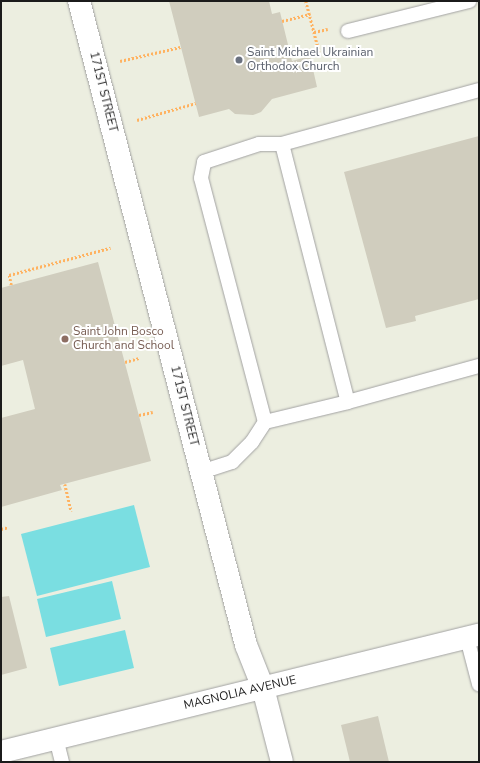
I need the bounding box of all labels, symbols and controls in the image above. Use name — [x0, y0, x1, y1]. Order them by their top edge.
place label: Saint Michael Ukrainian Orthodox Church — [247, 46, 373, 74]
street label: 171ST STREET — [86, 50, 120, 134]
marker: Saint Michael Ukrainian Orthodox Church — [234, 55, 244, 65]
place label: Saint John Bosco Church and School — [73, 325, 174, 353]
marker: Saint John Bosco Church and School — [60, 334, 70, 344]
street label: 171ST STREET — [167, 364, 201, 448]
street label: MAGNOLIA AVENUE — [182, 673, 298, 713]

